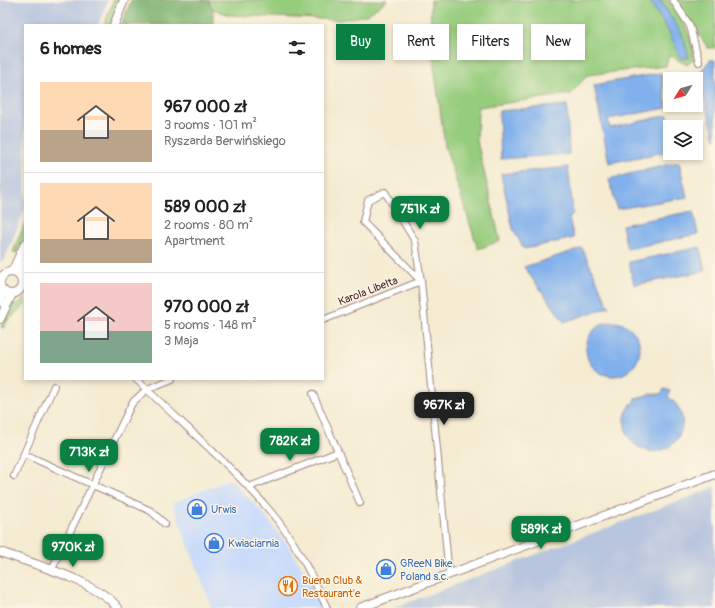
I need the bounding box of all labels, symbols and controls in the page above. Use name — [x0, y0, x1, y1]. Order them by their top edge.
chip: Buy — [336, 24, 385, 60]
chip: Rent — [393, 24, 449, 60]
chip: Filters — [457, 24, 523, 60]
chip: New — [531, 24, 585, 60]
icon: filters — [286, 37, 308, 59]
text: 6 homes — [40, 38, 101, 59]
north arrow — [663, 72, 703, 112]
map controls — [663, 72, 703, 160]
text: 967 000 zł — [164, 96, 247, 117]
icon: home — [72, 98, 120, 146]
text: 3 rooms · 101 m² — [164, 117, 257, 133]
button: layers — [663, 120, 703, 160]
text: Ryszarda Berwińskiego — [164, 133, 286, 149]
text: 589 000 zł — [164, 196, 246, 217]
pin: 751K zł — [383, 196, 457, 230]
icon: home — [72, 199, 120, 247]
text: 751K zł — [400, 201, 440, 217]
text: 2 rooms · 80 m² — [164, 217, 253, 233]
text: Apartment — [164, 233, 225, 249]
street label: Karola Libelta — [336, 274, 400, 308]
text: 970 000 zł — [164, 296, 249, 317]
icon: home — [72, 299, 120, 347]
text: 5 rooms · 148 m² — [164, 317, 257, 333]
text: 3 Maja — [164, 333, 199, 349]
pin: 967K zł — [407, 392, 481, 426]
text: 967K zł — [423, 397, 465, 413]
pin: 782K zł — [253, 428, 327, 462]
text: 782K zł — [269, 433, 311, 449]
pin: 713K zł — [52, 439, 126, 473]
text: 713K zł — [69, 444, 109, 460]
shop icon: Urwis — [186, 498, 208, 520]
place label: Urwis — [211, 503, 237, 516]
pin: 589K zł — [504, 516, 578, 550]
text: 589K zł — [521, 521, 561, 537]
shop icon: Kwiaciarnia — [203, 532, 225, 554]
pin: 970K zł — [36, 534, 110, 568]
place label: Kwiaciarnia — [228, 537, 279, 550]
text: 970K zł — [51, 539, 95, 555]
place label: GReeN Bike Poland s.c. — [400, 557, 453, 583]
shop icon: GReeN Bike Poland s.c. — [375, 558, 397, 580]
place label: Buena Club & Restaurant'e — [302, 574, 362, 600]
restaurant icon: Buena Club & Restaurant'e — [277, 575, 299, 597]

